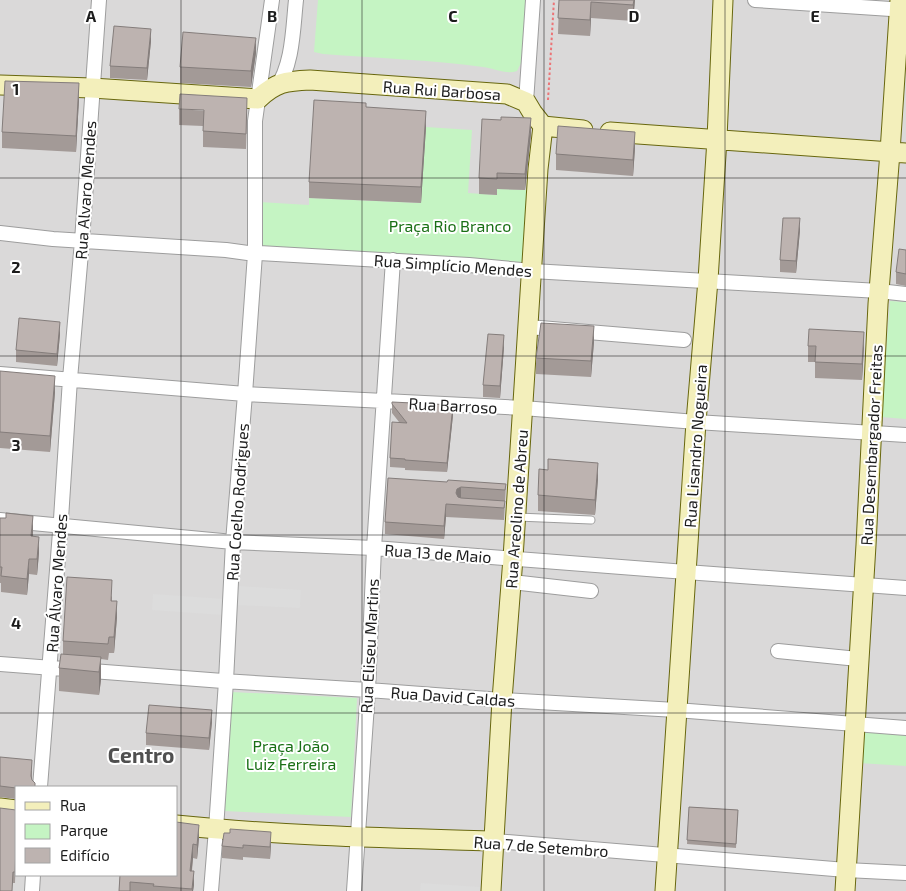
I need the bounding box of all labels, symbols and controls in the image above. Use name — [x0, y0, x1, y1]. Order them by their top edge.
text: A — [86, 6, 97, 25]
text: B — [267, 6, 277, 25]
text: C — [448, 6, 458, 25]
text: D — [629, 6, 640, 25]
text: E — [810, 6, 820, 25]
street label: Rua Rui Barbosa — [382, 76, 502, 104]
text: 1 — [13, 79, 19, 98]
street label: Rua Alvaro Mendes — [71, 120, 99, 260]
park label: Praça Rio Branco — [389, 216, 511, 236]
street label: Rua Simplício Mendes — [373, 250, 533, 280]
text: 2 — [11, 257, 21, 276]
street label: Rua Desembargador Freitas — [856, 344, 886, 546]
street label: Rua Lisandro Nogueira — [680, 364, 710, 528]
street label: Rua Barroso — [408, 393, 498, 417]
street label: Rua Coelho Rodrigues — [222, 422, 252, 582]
street label: Rua Areolino de Abreu — [501, 429, 531, 589]
text: 3 — [11, 435, 21, 454]
street label: Rua Álvaro Mendes — [42, 513, 70, 653]
street label: Rua 13 de Maio — [384, 540, 492, 566]
street label: Rua Eliseu Martins — [356, 578, 382, 714]
text: 4 — [11, 613, 21, 632]
street label: Rua David Caldas — [390, 682, 516, 710]
park label: Praça João Luiz Ferreira — [246, 736, 336, 773]
district label: Centro — [108, 742, 174, 767]
legend — [15, 786, 178, 876]
text: Rua — [60, 796, 86, 814]
text: Parque — [60, 821, 108, 839]
street label: Rua 7 de Setembro — [473, 832, 609, 860]
text: Edifício — [60, 846, 110, 864]

